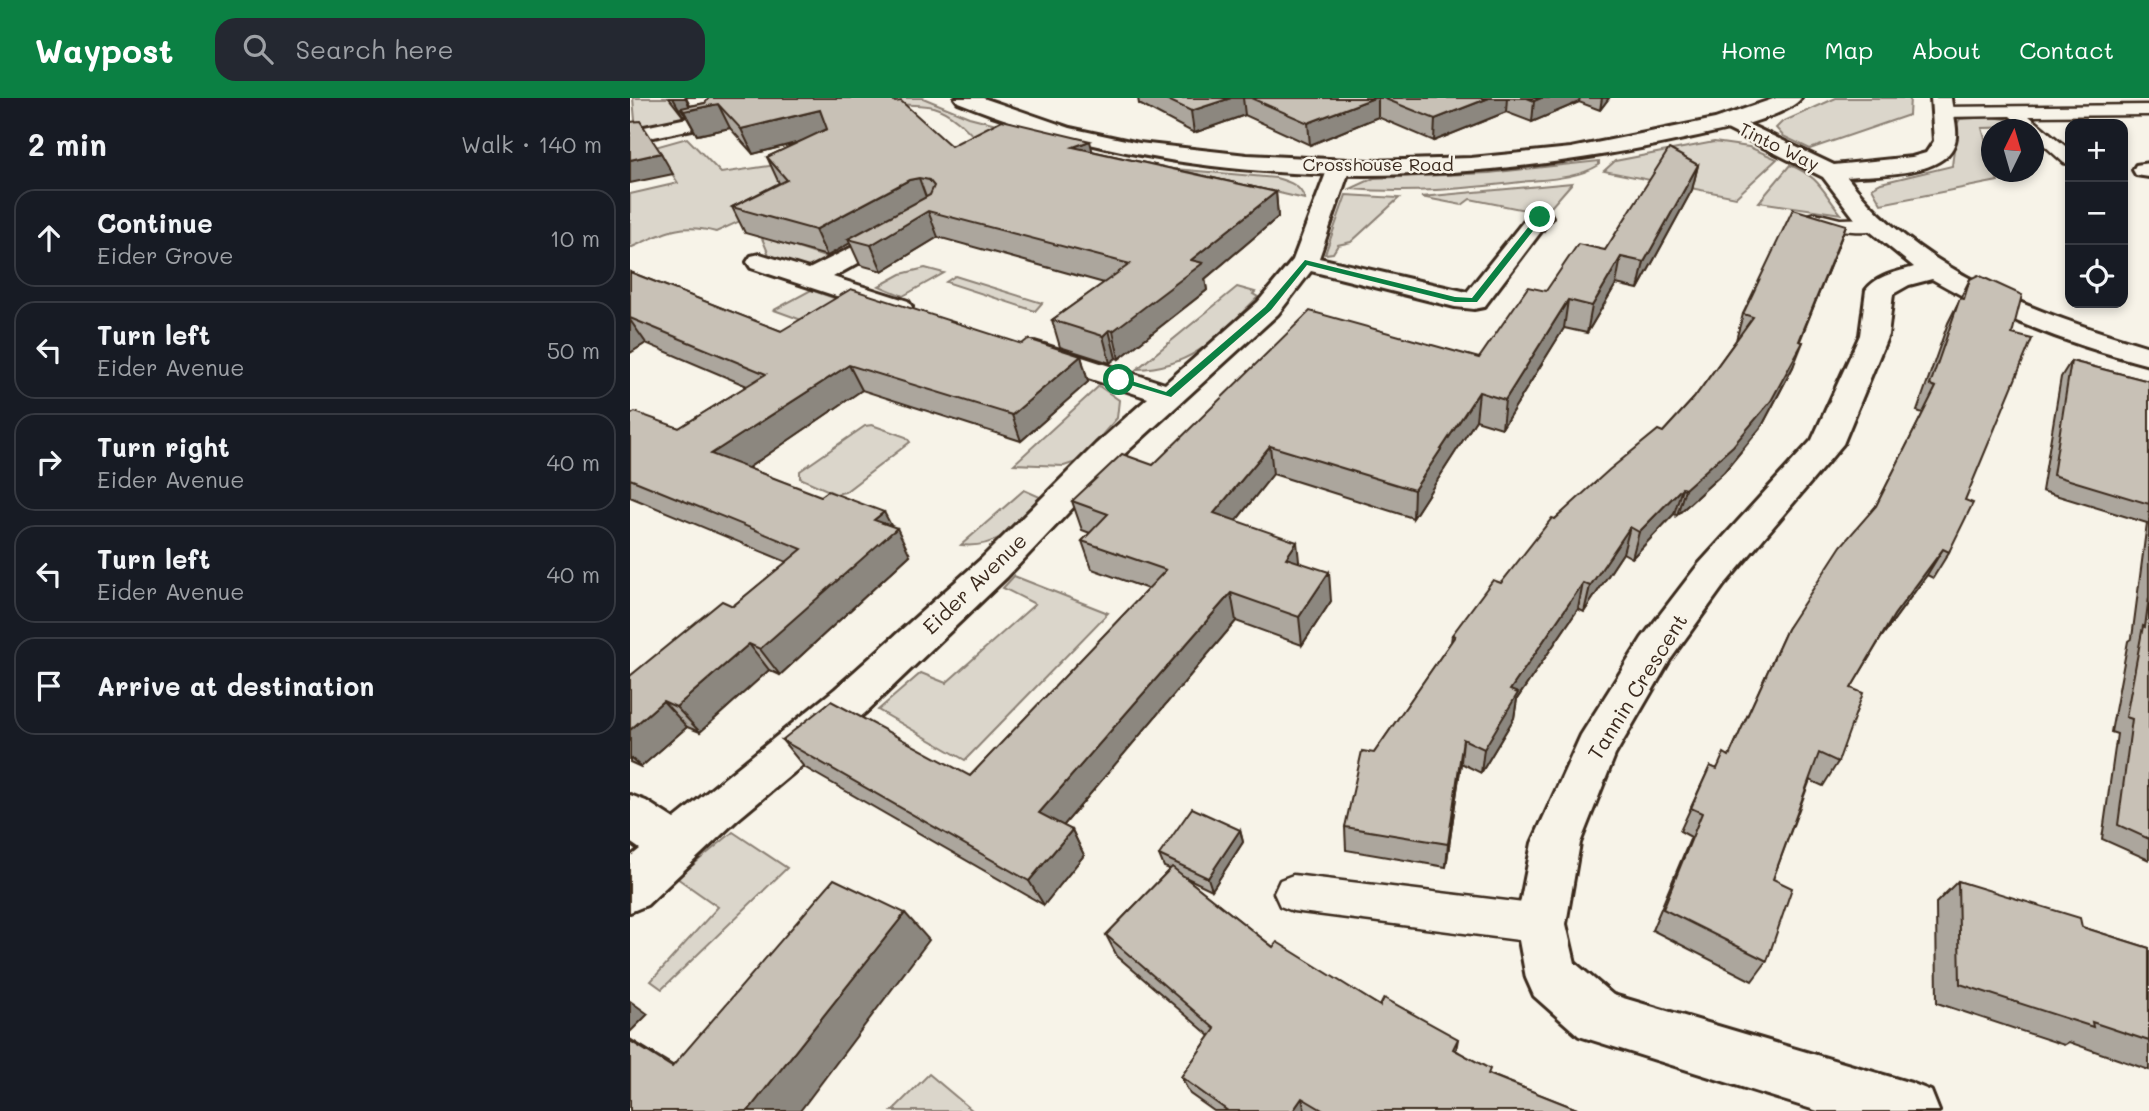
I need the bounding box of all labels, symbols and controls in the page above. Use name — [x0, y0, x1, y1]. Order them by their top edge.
search box — [215, 18, 705, 81]
text: Waypost — [35, 28, 173, 71]
icon: search — [239, 30, 277, 68]
text: Search here — [295, 32, 454, 66]
text: Home — [1721, 34, 1786, 65]
text: Map — [1824, 34, 1873, 65]
text: About — [1911, 34, 1981, 65]
text: Contact — [2019, 34, 2114, 65]
street label: Tinto Way — [1735, 116, 1823, 176]
north arrow — [1981, 119, 2044, 182]
map controls — [2065, 119, 2128, 308]
button: + — [2065, 119, 2128, 182]
text: 2 min — [28, 124, 107, 164]
text: Walk · 140 m — [461, 129, 602, 159]
street label: Crosshouse Road — [1302, 152, 1454, 176]
button: − — [2065, 182, 2128, 245]
route end — [1524, 201, 1555, 232]
text: Continue — [97, 206, 213, 240]
icon: ahead — [30, 219, 68, 257]
text: 10 m — [550, 223, 600, 253]
text: Eider Grove — [97, 240, 234, 270]
button: locate — [2065, 245, 2128, 308]
text: Turn left — [97, 318, 210, 352]
icon: left — [30, 331, 68, 369]
text: 50 m — [547, 335, 600, 365]
text: Eider Avenue — [97, 352, 245, 382]
route start — [1103, 364, 1134, 395]
text: Turn right — [97, 430, 230, 464]
icon: right — [30, 443, 68, 481]
text: 40 m — [547, 447, 600, 477]
text: Eider Avenue — [97, 464, 245, 494]
street label: Eider Avenue — [916, 526, 1032, 639]
text: Turn left — [97, 542, 210, 576]
icon: left — [30, 555, 68, 593]
text: 40 m — [547, 559, 600, 589]
text: Eider Avenue — [97, 576, 245, 606]
street label: Tannin Crescent — [1581, 608, 1693, 765]
icon: arrive — [30, 667, 68, 705]
text: Arrive at destination — [97, 669, 374, 703]

